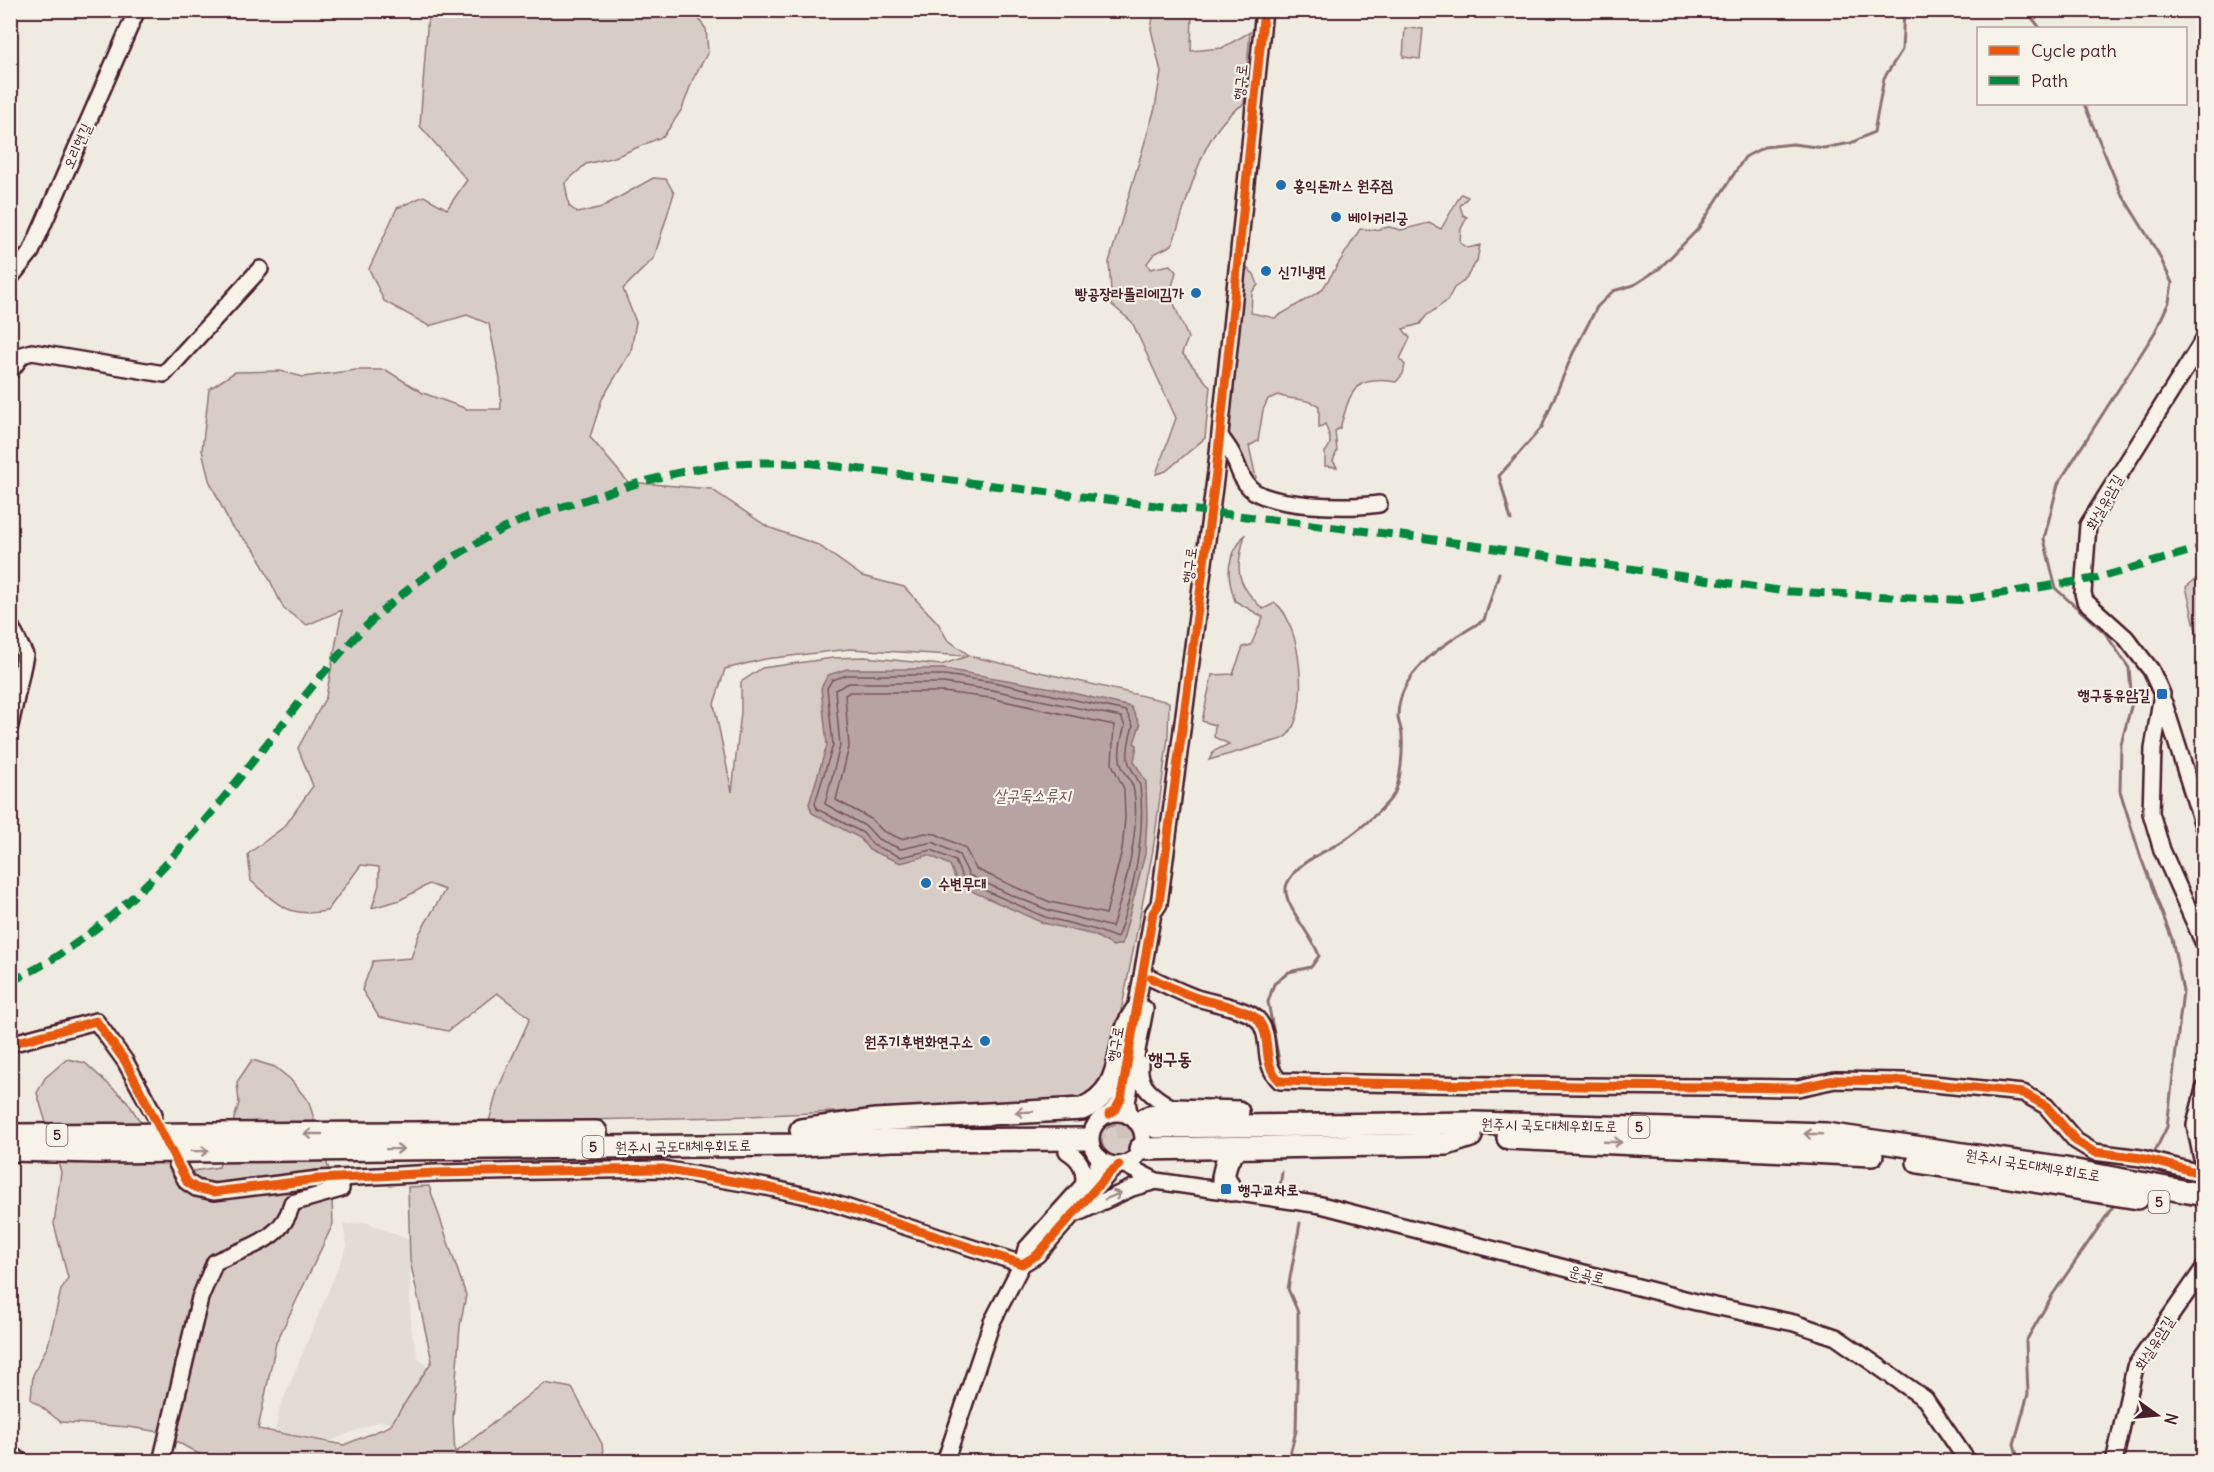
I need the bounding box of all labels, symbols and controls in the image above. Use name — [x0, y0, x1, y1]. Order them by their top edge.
legend — [1977, 27, 2187, 105]
text: Cycle path — [2031, 39, 2117, 62]
street label: 행구로 — [1229, 63, 1251, 101]
text: Path — [2031, 69, 2068, 92]
street label: 오리현길 — [59, 120, 95, 172]
place label: 홍익돈까스 원주점 — [1293, 176, 1393, 195]
marker: 홍익돈까스 원주점 — [1274, 178, 1288, 192]
place label: 베이커리궁 — [1348, 208, 1408, 227]
marker: 베이커리궁 — [1329, 210, 1343, 224]
place label: 신기냉면 — [1278, 262, 1326, 281]
marker: 신기냉면 — [1259, 264, 1273, 278]
place label: 빵공장라뜰리에김가 — [1074, 284, 1185, 303]
marker: 빵공장라뜰리에김가 — [1189, 286, 1203, 300]
street label: 화실유암길 — [2081, 471, 2127, 533]
street label: 행구로 — [1177, 546, 1201, 584]
place label: 행구동유암길 — [2077, 685, 2151, 704]
marker: 행구동유암길 — [2155, 687, 2169, 701]
water label: 살구둑소류지 — [993, 785, 1073, 805]
place label: 수변무대 — [938, 874, 986, 893]
marker: 수변무대 — [919, 876, 933, 890]
street label: 행구로 — [1102, 1025, 1128, 1063]
place label: 원주기후변화연구소 — [864, 1032, 973, 1051]
marker: 원주기후변화연구소 — [978, 1034, 992, 1048]
district label: 행구동 — [1147, 1047, 1192, 1070]
one-way arrow — [1014, 1106, 1034, 1117]
street label: 원주시 국도대체우회도로 — [1481, 1114, 1617, 1136]
road number: 5 — [1628, 1116, 1650, 1138]
road number: 5 — [46, 1124, 68, 1146]
one-way arrow — [303, 1128, 323, 1140]
one-way arrow — [1803, 1128, 1823, 1139]
street label: 원주시 국도대체우회도로 — [615, 1135, 751, 1157]
road number: 5 — [582, 1136, 604, 1158]
one-way arrow — [1603, 1136, 1623, 1148]
one-way arrow — [384, 1143, 404, 1155]
one-way arrow — [189, 1145, 209, 1156]
street label: 원주시 국도대체우회도로 — [1964, 1145, 2102, 1185]
place label: 행구교차로 — [1237, 1180, 1298, 1199]
marker: 행구교차로 — [1219, 1182, 1233, 1196]
one-way arrow — [1103, 1190, 1121, 1201]
road number: 5 — [2148, 1191, 2170, 1213]
street label: 운곡로 — [1567, 1260, 1607, 1288]
street label: 화실유암길 — [2130, 1312, 2178, 1374]
north arrow — [2127, 1385, 2187, 1445]
text: N — [2160, 1411, 2183, 1427]

